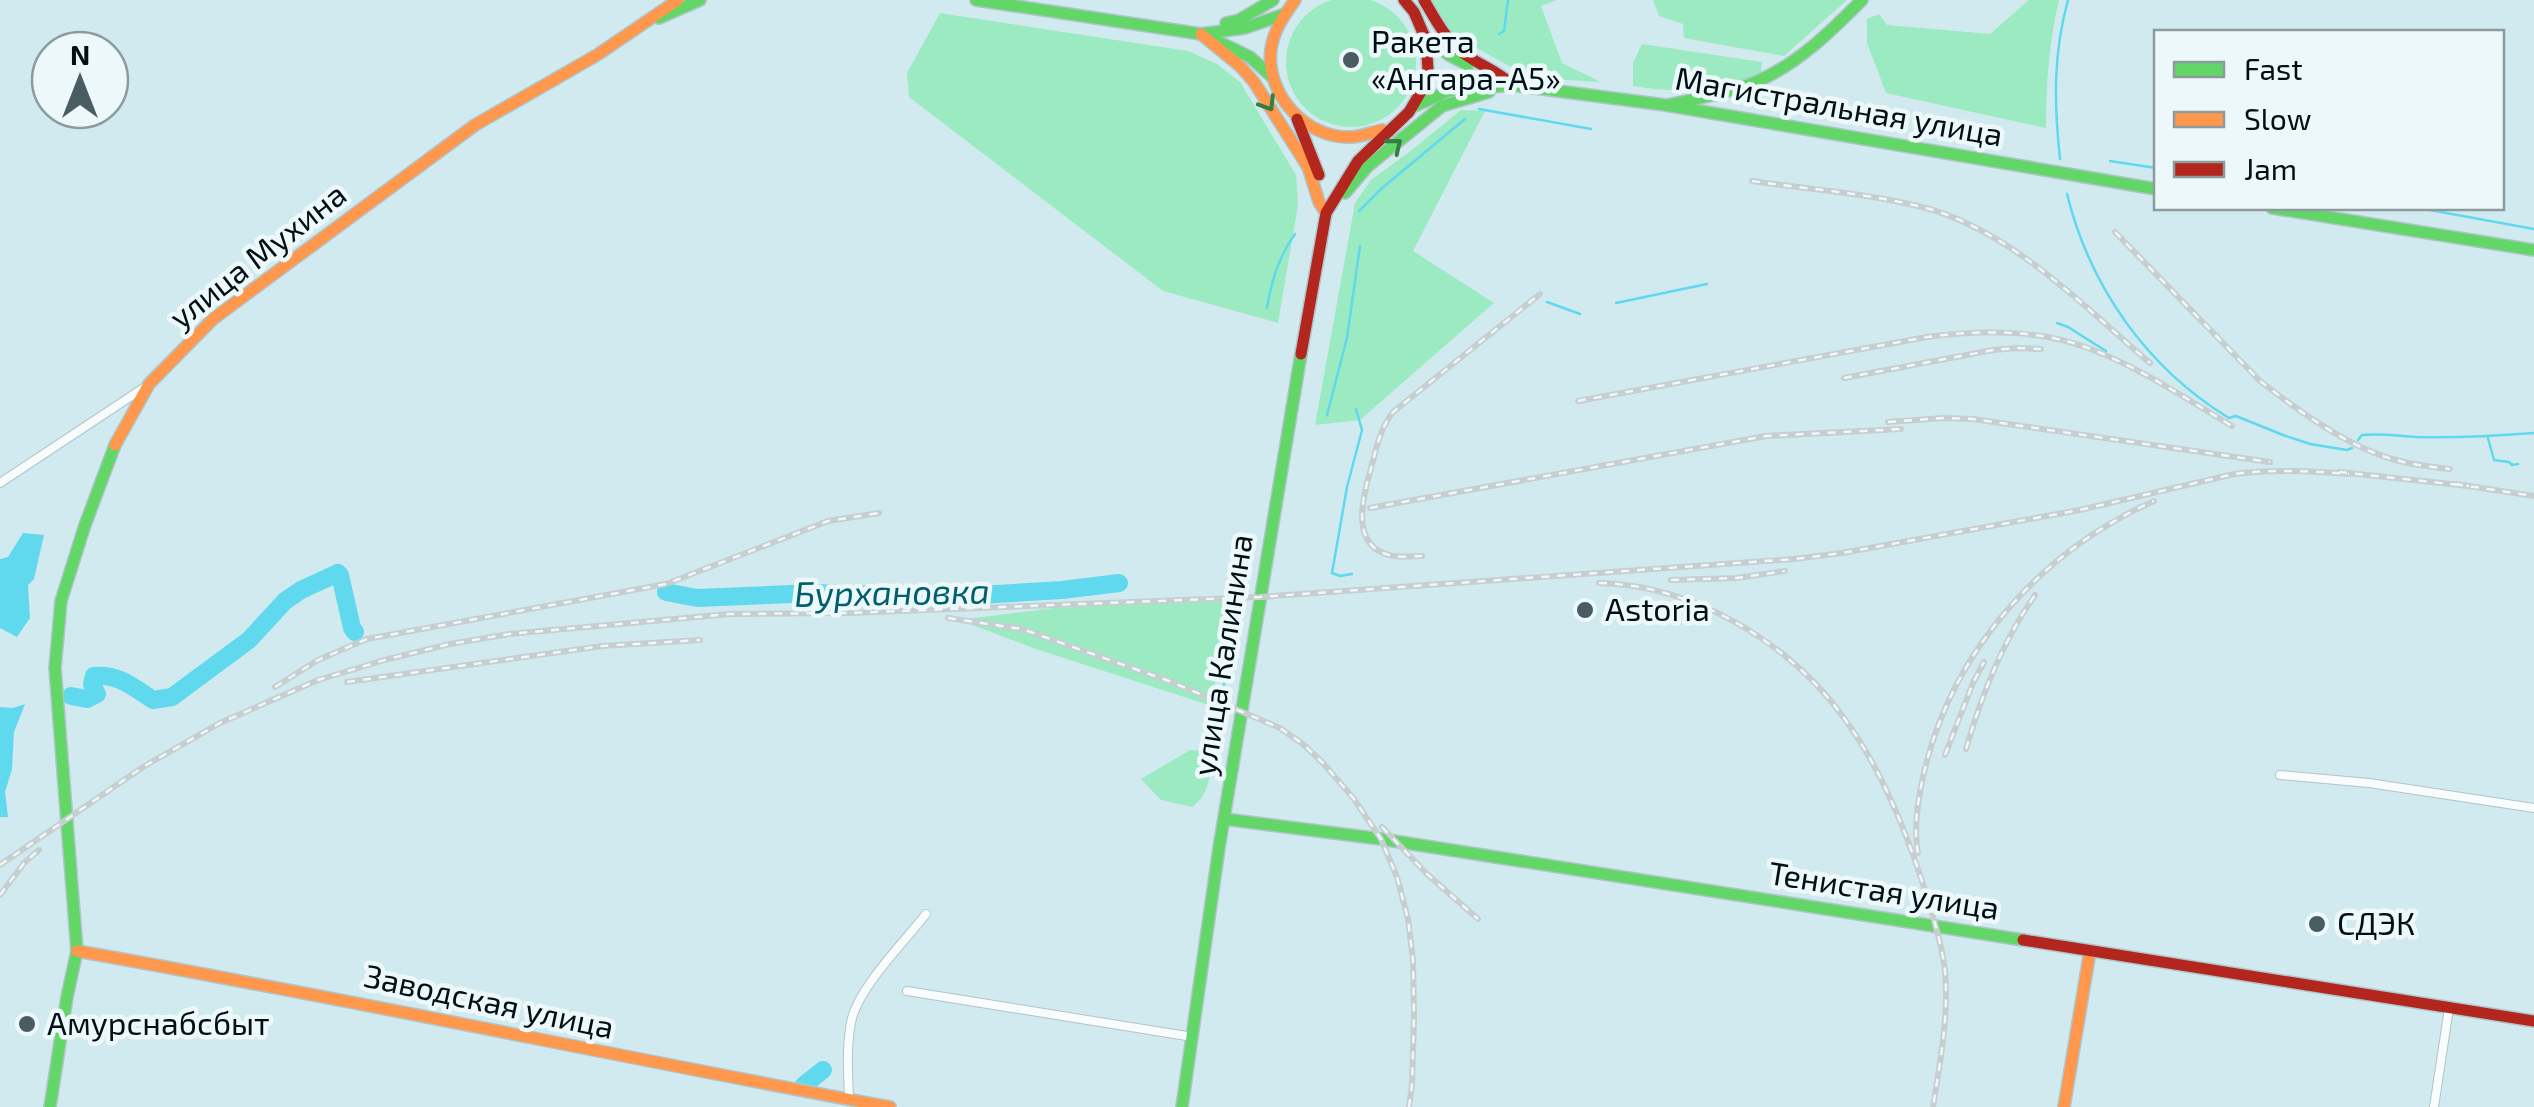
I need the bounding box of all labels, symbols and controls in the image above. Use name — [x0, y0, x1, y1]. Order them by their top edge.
place label: Ракета «Ангара-А5» — [1371, 21, 1561, 96]
north arrow — [30, 30, 130, 130]
legend — [2154, 30, 2504, 210]
text: N — [70, 37, 90, 71]
marker: Ракета «Ангара-А5» — [1340, 49, 1362, 71]
text: Fast — [2244, 50, 2303, 86]
street label: Магистральная улица — [1673, 58, 2006, 154]
one-way arrow — [1256, 93, 1275, 111]
text: Slow — [2244, 100, 2311, 136]
one-way arrow — [1383, 139, 1401, 157]
text: Jam — [2244, 150, 2297, 186]
street label: улица Мухина — [161, 174, 353, 336]
street label: улица Калинина — [1183, 531, 1260, 778]
water label: Бурхановка — [794, 568, 990, 614]
place label: Astoria — [1605, 589, 1710, 627]
marker: Astoria — [1574, 599, 1596, 621]
street label: Тенистая улица — [1766, 852, 2002, 927]
place label: СДЭК — [2337, 903, 2415, 941]
marker: СДЭК — [2306, 913, 2328, 935]
street label: Заводская улица — [361, 955, 618, 1046]
place label: Амурснабсбыт — [47, 1003, 270, 1042]
marker: Амурснабсбыт — [16, 1013, 38, 1035]

